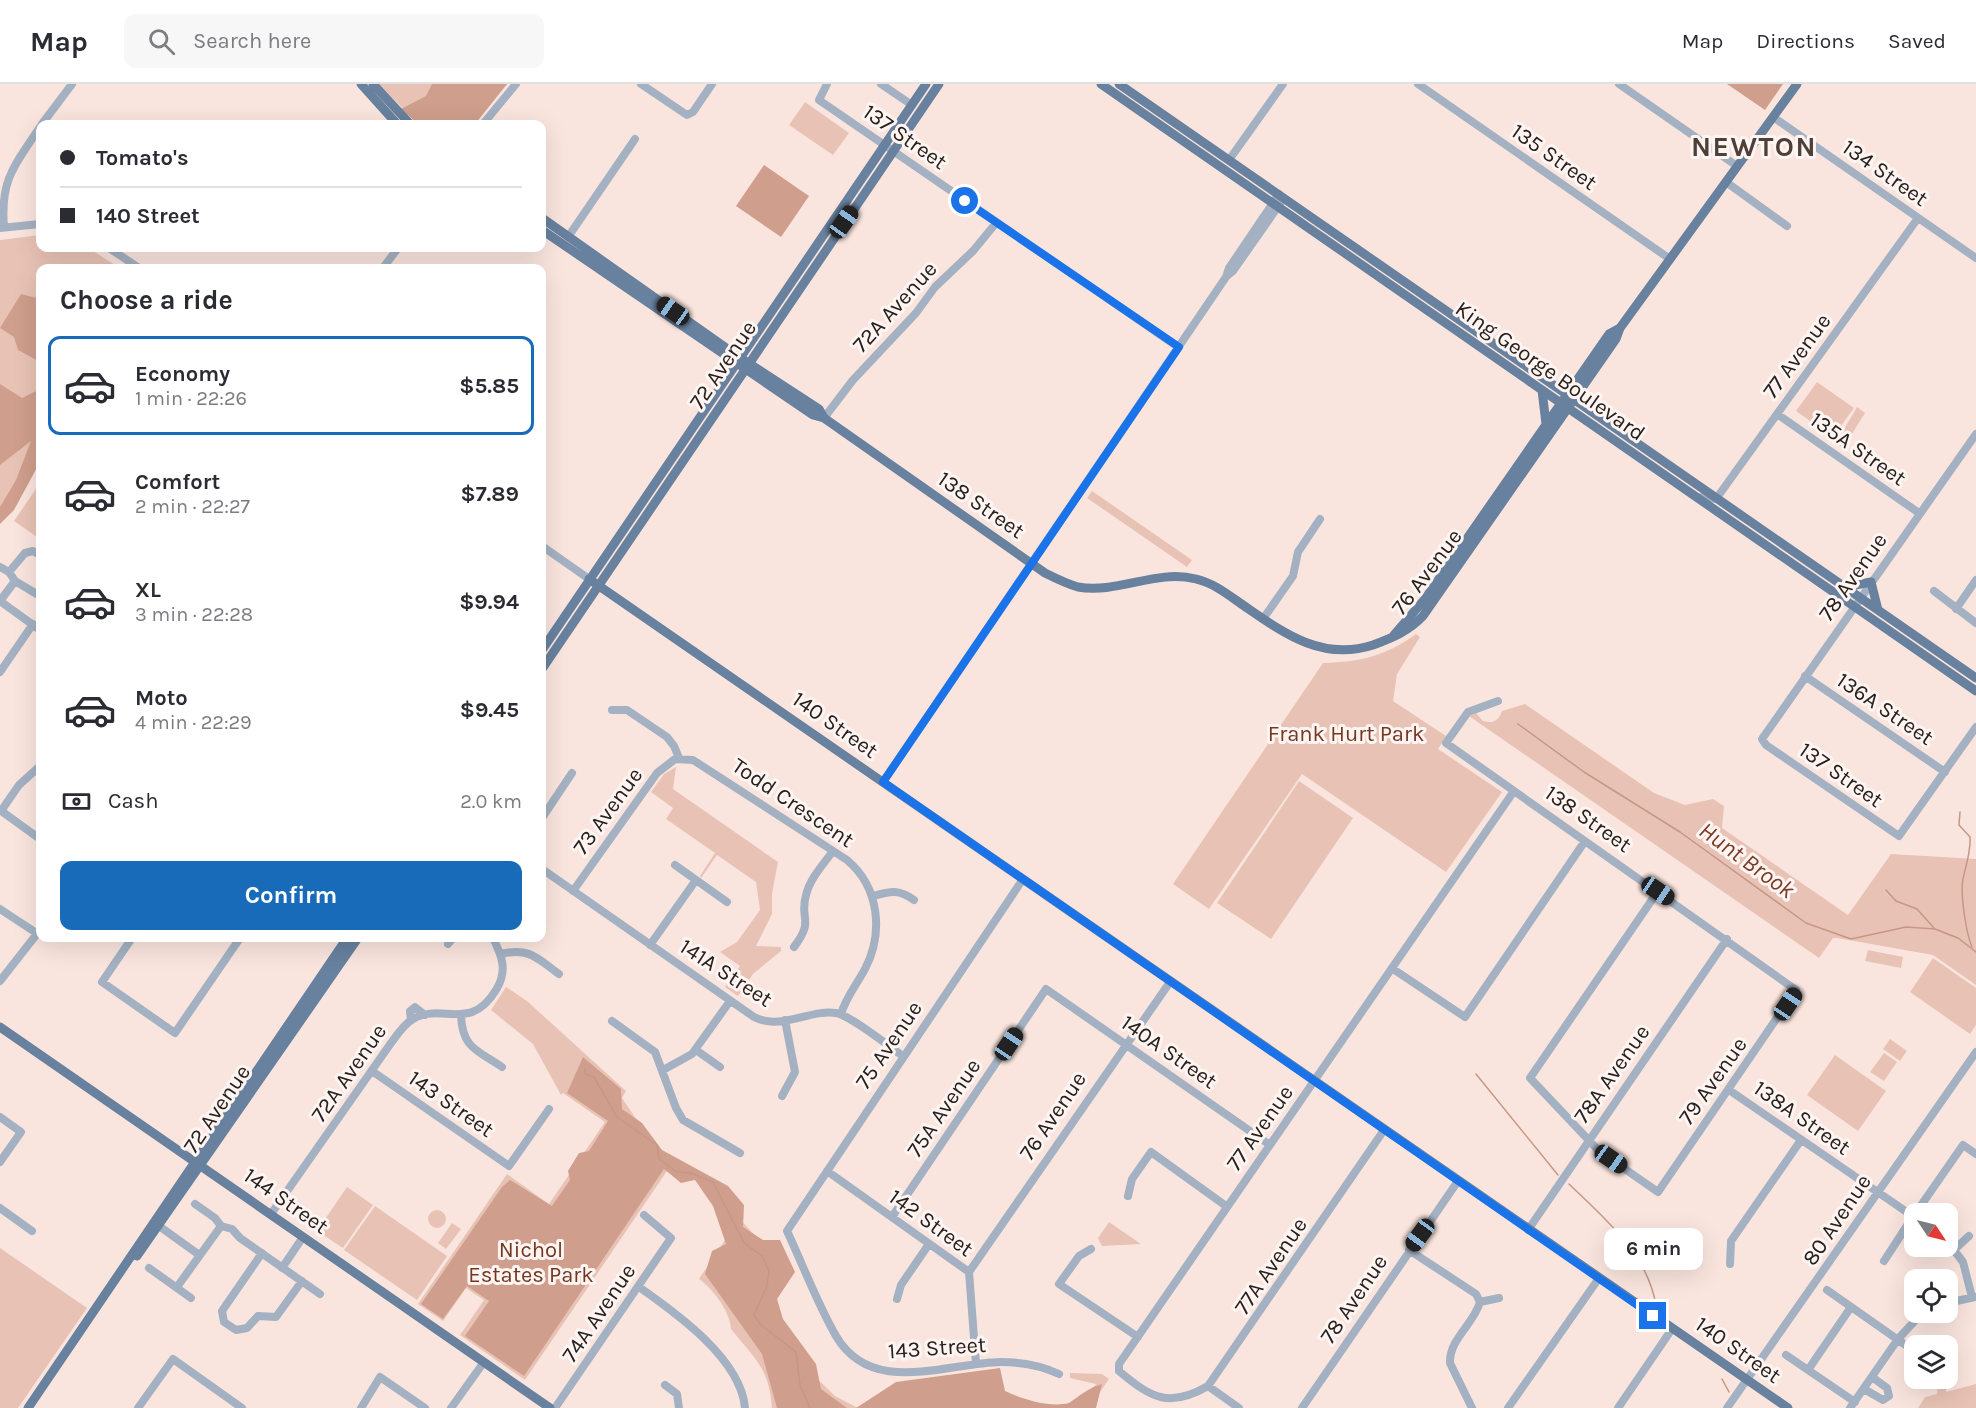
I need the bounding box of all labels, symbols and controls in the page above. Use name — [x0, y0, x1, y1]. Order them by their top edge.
search box — [124, 14, 544, 68]
text: Map — [30, 25, 88, 58]
icon: search — [145, 25, 178, 58]
text: Search here — [193, 28, 311, 54]
text: Map — [1682, 29, 1723, 53]
text: Directions — [1756, 29, 1855, 53]
text: Saved — [1888, 29, 1946, 53]
street label: 137 Street — [858, 99, 952, 175]
street label: 135 Street — [1506, 118, 1602, 196]
district label: NEWTON — [1691, 130, 1817, 163]
street label: 134 Street — [1837, 134, 1933, 212]
text: Tomato's — [96, 145, 189, 171]
route start — [951, 187, 978, 214]
car — [826, 202, 862, 242]
text: 140 Street — [96, 203, 200, 229]
street label: 72A Avenue — [847, 256, 943, 358]
text: Choose a ride — [60, 284, 233, 316]
car — [653, 293, 693, 329]
street label: King George Boulevard — [1450, 296, 1650, 446]
street label: 77 Avenue — [1758, 309, 1836, 403]
street label: 72 Avenue — [684, 316, 762, 414]
icon: car — [63, 359, 117, 413]
text: Economy — [135, 361, 230, 387]
text: $5.85 — [459, 373, 519, 399]
text: 1 min · 22:26 — [135, 387, 247, 410]
street label: 135A Street — [1805, 407, 1911, 491]
street label: 138 Street — [933, 466, 1029, 544]
icon: car — [63, 467, 117, 521]
text: Comfort — [135, 469, 220, 495]
text: $7.89 — [461, 481, 519, 507]
text: 2 min · 22:27 — [135, 495, 250, 518]
street label: 76 Avenue — [1386, 524, 1468, 620]
street label: 78 Avenue — [1813, 528, 1893, 626]
icon: car — [63, 575, 117, 629]
text: XL — [135, 577, 161, 603]
text: $9.94 — [459, 589, 519, 615]
text: 3 min · 22:28 — [135, 603, 253, 626]
street label: 136A Street — [1832, 667, 1938, 751]
icon: car — [63, 683, 117, 737]
text: Moto — [135, 685, 188, 711]
street label: 140 Street — [787, 686, 883, 764]
text: $9.45 — [460, 697, 519, 723]
text: 4 min · 22:29 — [135, 711, 252, 734]
park label: Frank Hurt Park — [1268, 721, 1424, 747]
street label: 137 Street — [1794, 737, 1888, 813]
street label: Todd Crescent — [727, 753, 859, 853]
street label: 73 Avenue — [568, 763, 648, 859]
street label: 138 Street — [1540, 780, 1636, 858]
icon: cash — [60, 785, 93, 818]
text: Cash — [108, 788, 158, 814]
text: 2.0 km — [460, 790, 522, 813]
water label: Hunt Brook — [1694, 816, 1801, 904]
button: Confirm — [60, 861, 522, 930]
car — [1638, 873, 1678, 909]
street label: 141A Street — [675, 933, 777, 1013]
car — [1770, 984, 1806, 1024]
street label: 75 Avenue — [850, 996, 928, 1094]
street label: 140A Street — [1116, 1010, 1222, 1094]
street label: 72A Avenue — [306, 1019, 392, 1127]
street label: 78A Avenue — [1569, 1020, 1655, 1128]
car — [991, 1024, 1027, 1064]
street label: 79 Avenue — [1673, 1032, 1753, 1130]
street label: 75A Avenue — [902, 1054, 986, 1162]
street label: 72 Avenue — [178, 1060, 256, 1158]
street label: 143 Street — [403, 1065, 499, 1143]
street label: 76 Avenue — [1014, 1067, 1092, 1165]
street label: 138A Street — [1749, 1075, 1855, 1161]
street label: 77 Avenue — [1221, 1080, 1299, 1176]
car — [1591, 1141, 1631, 1177]
street label: 144 Street — [239, 1162, 333, 1240]
street label: 80 Avenue — [1797, 1170, 1877, 1270]
street label: 142 Street — [884, 1184, 978, 1262]
north arrow — [1904, 1203, 1958, 1257]
map controls — [1904, 1203, 1958, 1389]
street label: 77A Avenue — [1229, 1213, 1313, 1319]
car — [1402, 1215, 1438, 1255]
callout: 6 min — [1604, 1229, 1702, 1271]
park label: Nichol Estates Park — [468, 1237, 594, 1288]
text: 6 min — [1626, 1237, 1681, 1260]
street label: 78 Avenue — [1315, 1250, 1393, 1348]
street label: 74A Avenue — [557, 1259, 641, 1367]
button: locate — [1904, 1269, 1958, 1323]
route end — [1639, 1302, 1666, 1329]
street label: 140 Street — [1690, 1311, 1786, 1389]
street label: 143 Street — [887, 1332, 987, 1364]
button: layers — [1904, 1335, 1958, 1389]

